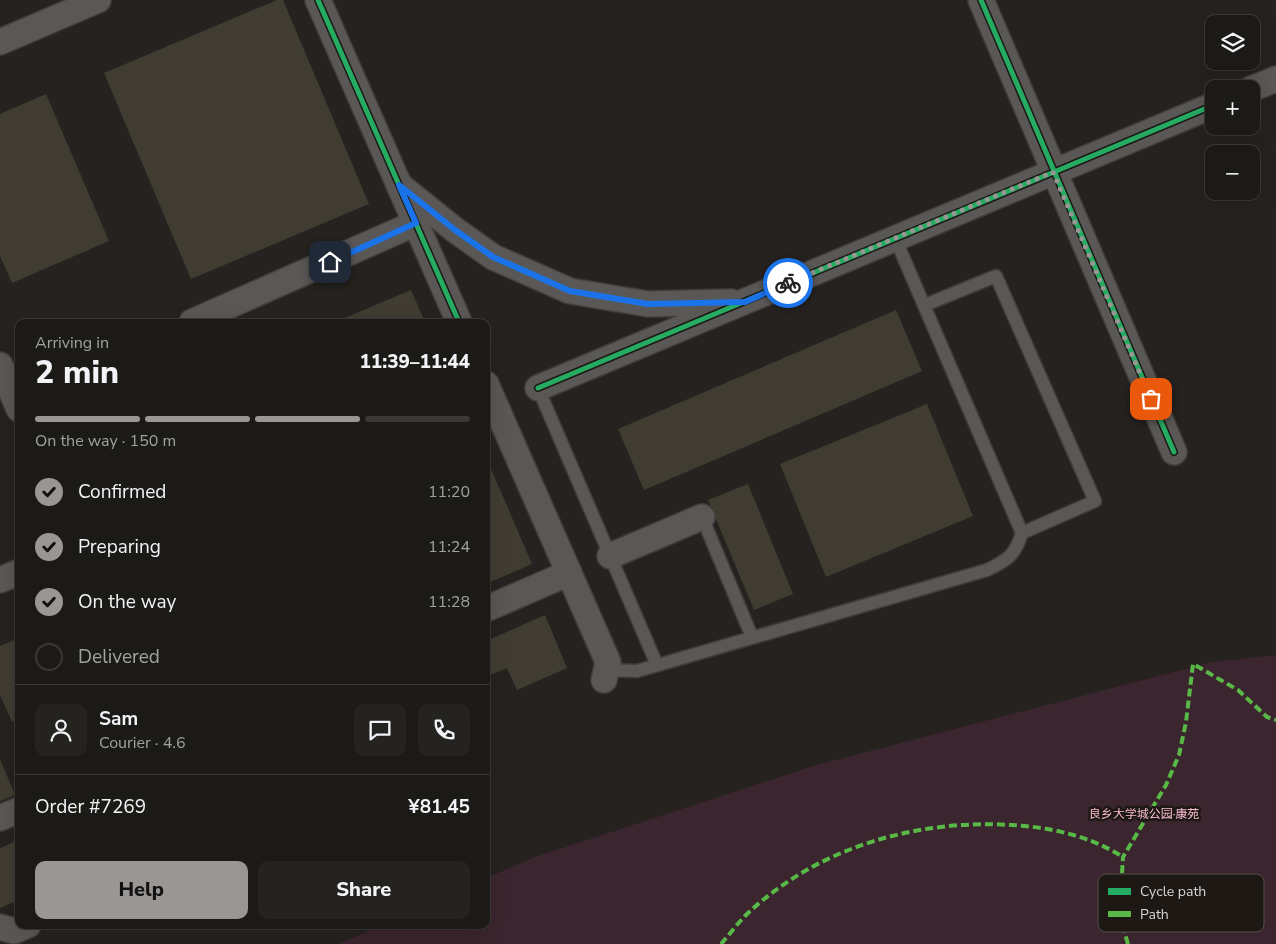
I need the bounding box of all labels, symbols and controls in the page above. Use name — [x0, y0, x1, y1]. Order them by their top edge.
map controls — [1205, 15, 1260, 200]
button: layers — [1205, 15, 1260, 70]
button: + — [1205, 80, 1260, 135]
button: − — [1205, 145, 1260, 200]
pin — [309, 241, 351, 283]
icon: home — [316, 248, 344, 276]
courier — [763, 258, 813, 308]
icon: bike — [774, 269, 802, 297]
text: Arriving in — [35, 332, 109, 354]
text: 11:39–11:44 — [359, 349, 470, 375]
text: 2 min — [35, 351, 119, 394]
pin — [1130, 378, 1172, 420]
icon: bag — [1137, 385, 1165, 413]
text: On the way · 150 m — [35, 430, 176, 452]
icon: check — [35, 478, 63, 506]
text: Confirmed — [78, 479, 166, 505]
text: 11:20 — [428, 481, 470, 503]
icon: check — [35, 533, 63, 561]
text: Preparing — [78, 534, 161, 560]
text: 11:24 — [428, 536, 470, 558]
icon: check — [35, 588, 63, 616]
text: On the way — [78, 589, 176, 615]
text: 11:28 — [428, 591, 470, 613]
text: Delivered — [78, 644, 160, 670]
button: person — [35, 704, 87, 756]
button: chat — [354, 704, 406, 756]
button: phone — [418, 704, 470, 756]
text: Sam — [99, 706, 138, 732]
text: Courier · 4.6 — [99, 732, 185, 754]
text: Order #7269 — [35, 794, 146, 820]
text: ¥81.45 — [408, 794, 470, 820]
park label: 良乡大学城公园·康苑 — [1089, 806, 1199, 822]
button: Help — [35, 861, 248, 919]
button: Share — [258, 861, 470, 919]
legend — [1098, 874, 1264, 932]
text: Cycle path — [1140, 882, 1206, 901]
text: Path — [1140, 905, 1169, 924]

